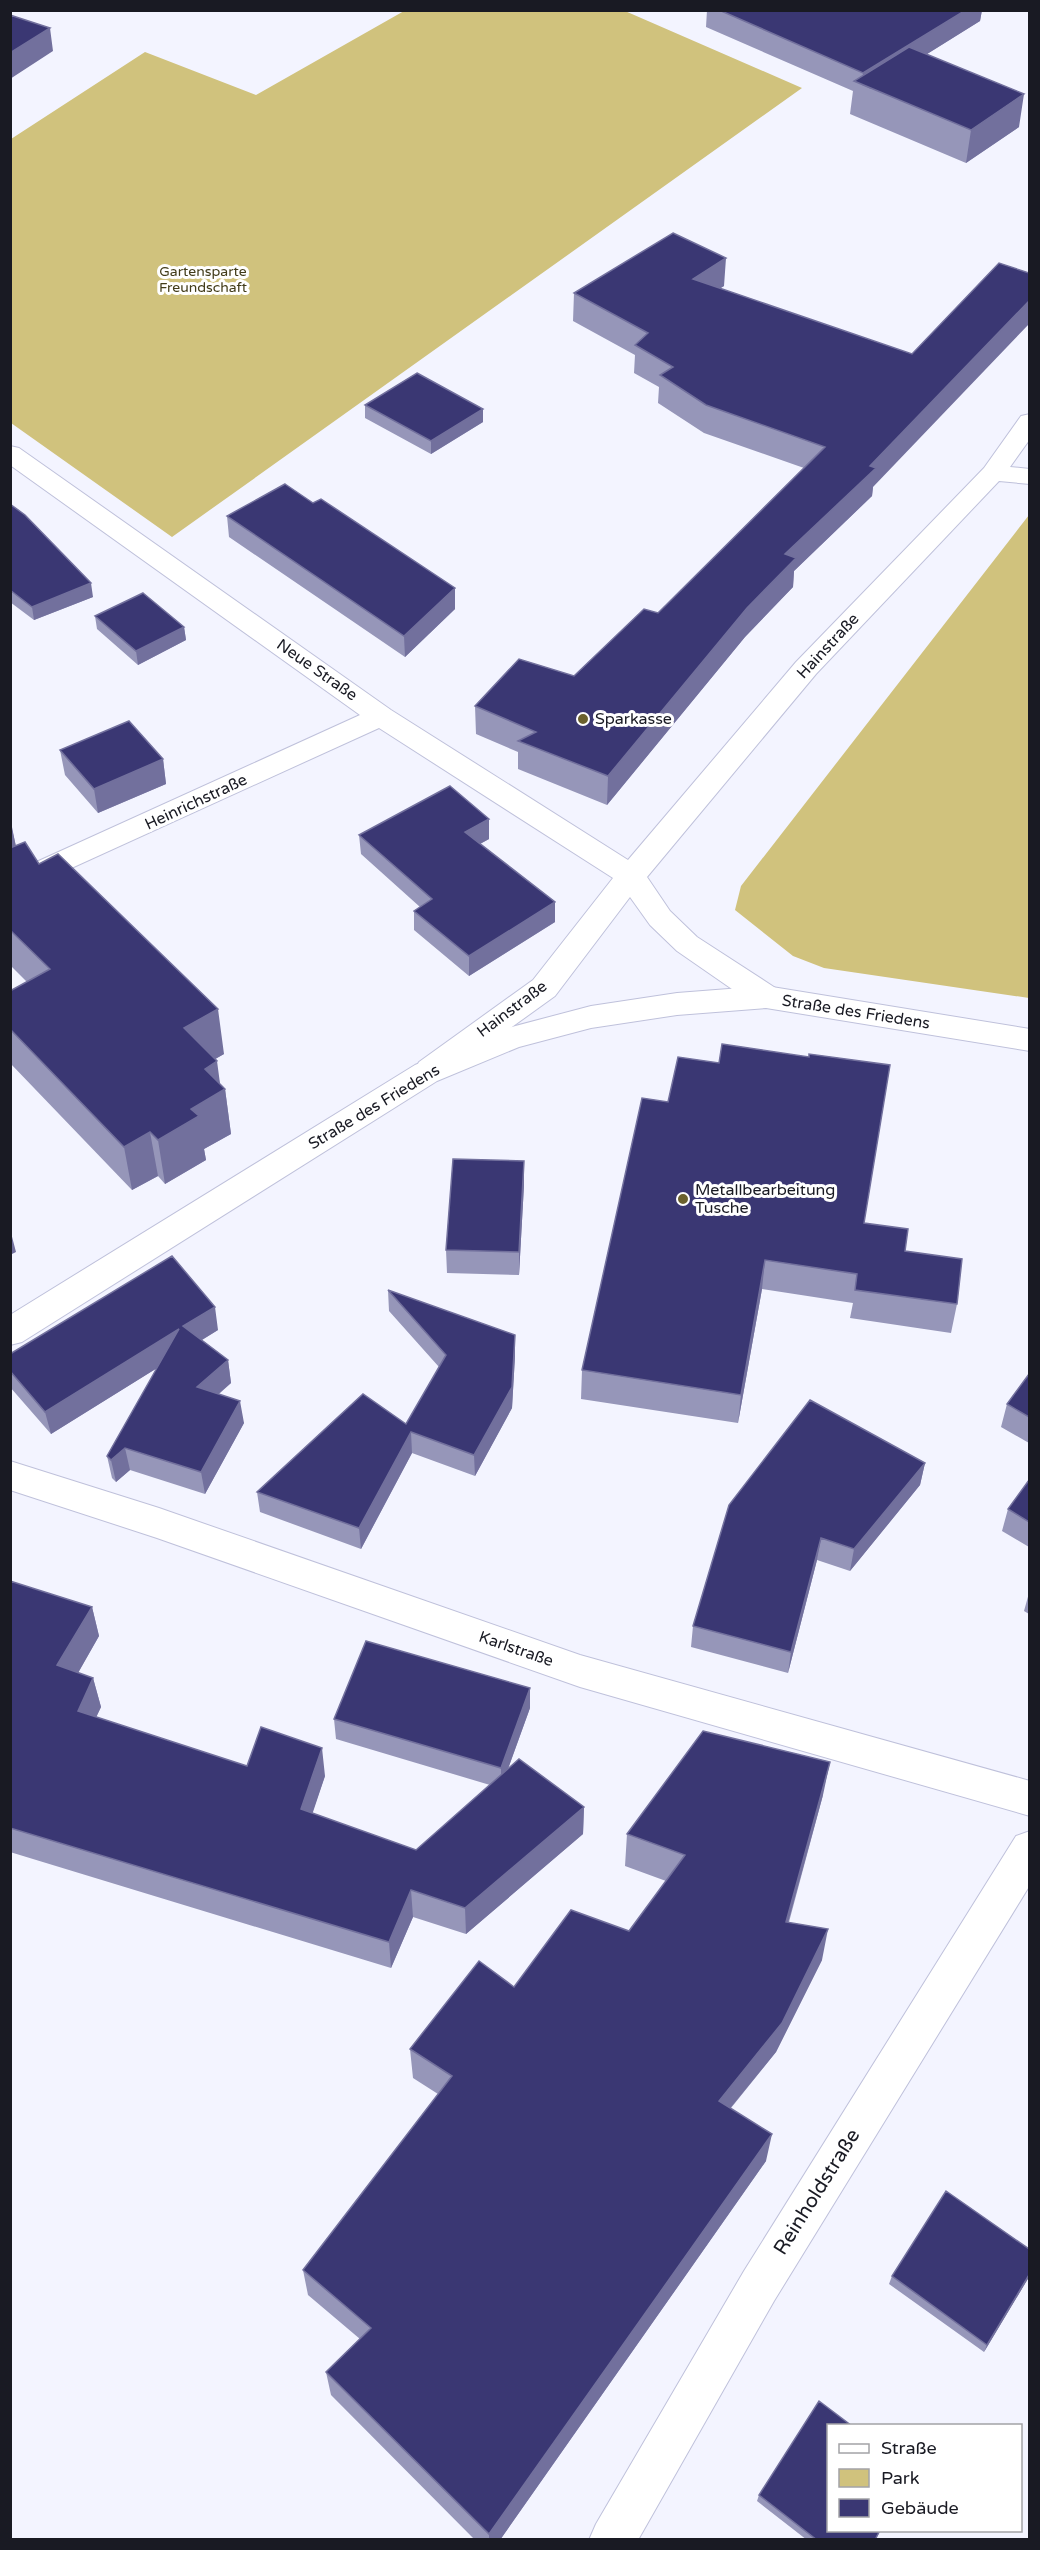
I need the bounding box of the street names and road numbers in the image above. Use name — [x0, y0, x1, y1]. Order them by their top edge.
street label: Hainstraße — [793, 609, 863, 683]
street label: Neue Straße — [273, 635, 361, 705]
street label: Heinrichstraße — [142, 770, 250, 834]
street label: Hainstraße — [473, 976, 551, 1042]
street label: Straße des Friedens — [780, 990, 932, 1034]
street label: Straße des Friedens — [305, 1060, 443, 1154]
street label: Karlstraße — [476, 1627, 556, 1671]
street label: Reinholdstraße — [769, 2124, 865, 2260]

